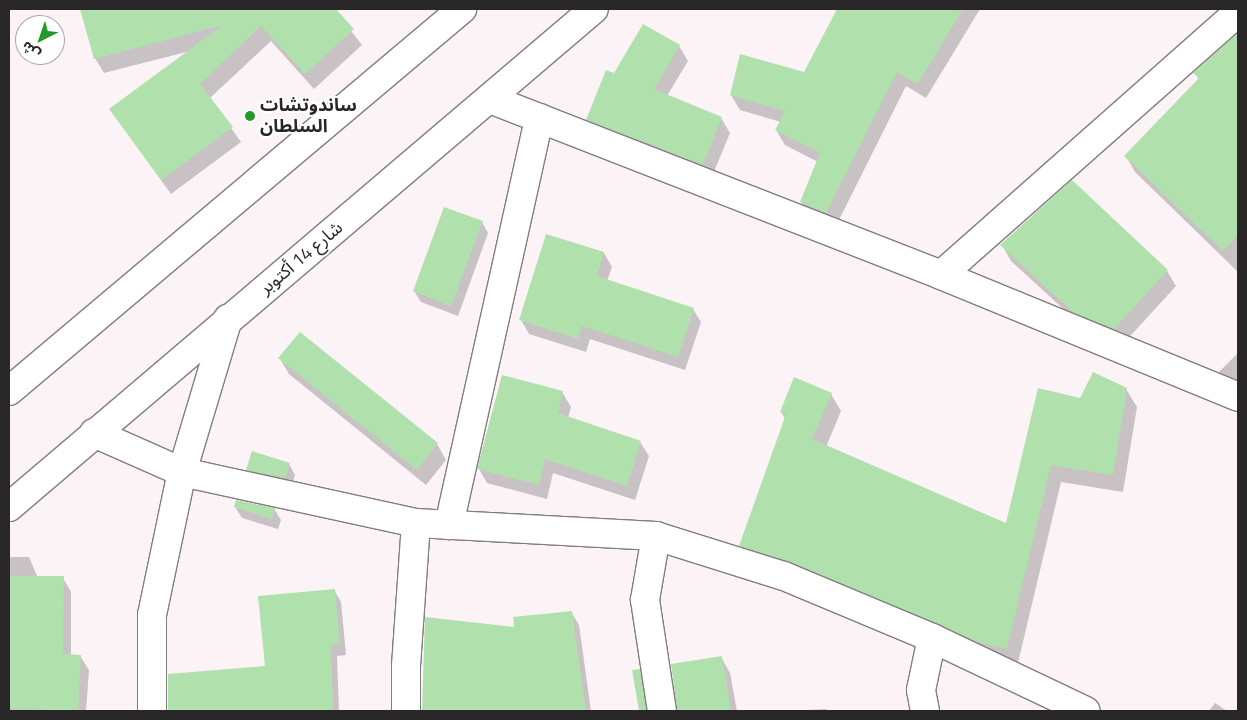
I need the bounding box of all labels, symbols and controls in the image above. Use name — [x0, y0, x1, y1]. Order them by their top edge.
north arrow — [15, 15, 65, 65]
text: ش — [16, 37, 45, 65]
place label: ساندوتشات السلطان — [260, 95, 357, 138]
marker: ساندوتشات السلطان — [244, 110, 256, 122]
street label: شارع 14 أكتوبر — [255, 217, 347, 299]

